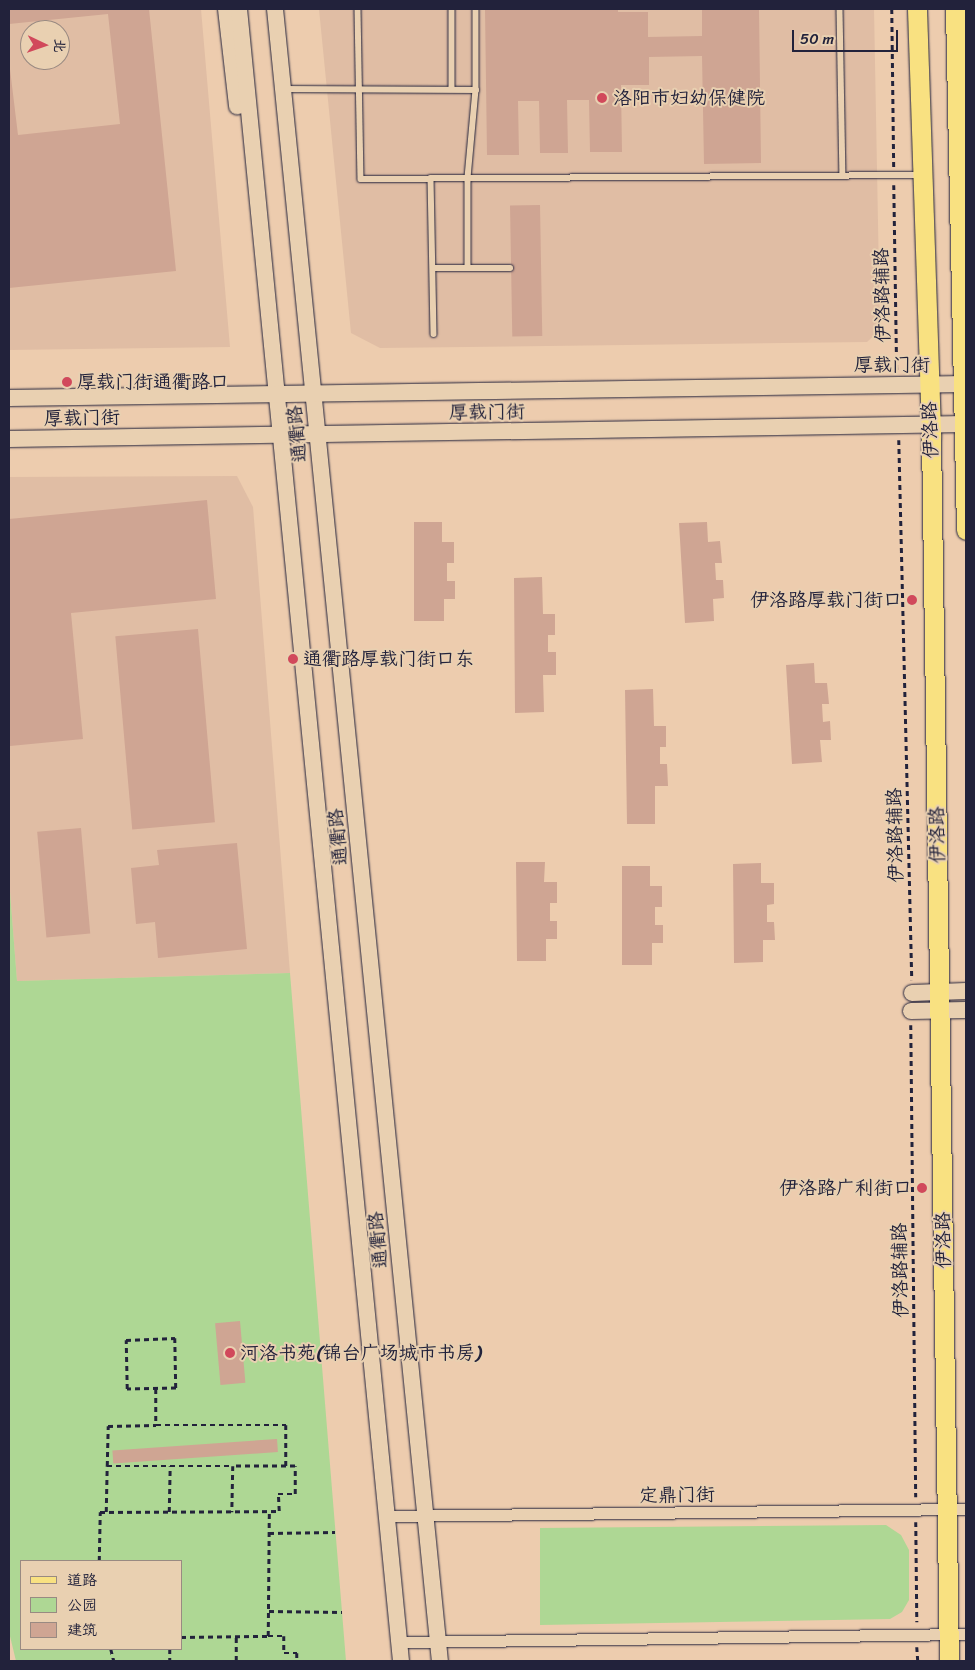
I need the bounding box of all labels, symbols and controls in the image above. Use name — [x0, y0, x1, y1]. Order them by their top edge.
north arrow — [20, 20, 70, 70]
scale bar — [795, 20, 901, 52]
text: 50 m — [800, 26, 834, 52]
text: 北 — [47, 38, 72, 53]
place label: 洛阳市妇幼保健院 — [613, 87, 765, 109]
marker: 洛阳市妇幼保健院 — [595, 91, 609, 105]
street label: 伊洛路辅路 — [870, 247, 894, 343]
street label: 厚载门街 — [854, 354, 930, 376]
place label: 厚载门街通衢路口 — [77, 371, 229, 393]
marker: 厚载门街通衢路口 — [61, 376, 73, 388]
street label: 厚载门街 — [449, 400, 525, 424]
street label: 伊洛路 — [918, 401, 942, 459]
street label: 通衢路 — [283, 404, 311, 464]
street label: 厚载门街 — [44, 406, 120, 430]
place label: 伊洛路厚载门街口 — [750, 589, 902, 611]
marker: 伊洛路厚载门街口 — [906, 594, 918, 606]
place label: 通衢路厚载门街口东 — [303, 648, 474, 670]
marker: 通衢路厚载门街口东 — [287, 653, 299, 665]
street label: 伊洛路辅路 — [883, 787, 907, 883]
street label: 伊洛路 — [925, 806, 949, 864]
street label: 通衢路 — [324, 807, 352, 867]
place label: 伊洛路广利街口 — [779, 1177, 912, 1199]
marker: 伊洛路广利街口 — [916, 1182, 928, 1194]
street label: 通衢路 — [364, 1210, 392, 1270]
street label: 伊洛路 — [931, 1211, 955, 1269]
street label: 伊洛路辅路 — [888, 1222, 912, 1318]
place label: 河洛书苑(锦台广场城市书房) — [240, 1342, 481, 1364]
marker: 河洛书苑(锦台广场城市书房) — [224, 1347, 236, 1359]
street label: 定鼎门街 — [639, 1483, 715, 1507]
legend — [20, 1560, 182, 1650]
text: 道路 — [67, 1567, 97, 1593]
text: 公园 — [67, 1592, 97, 1618]
text: 建筑 — [67, 1617, 97, 1643]

